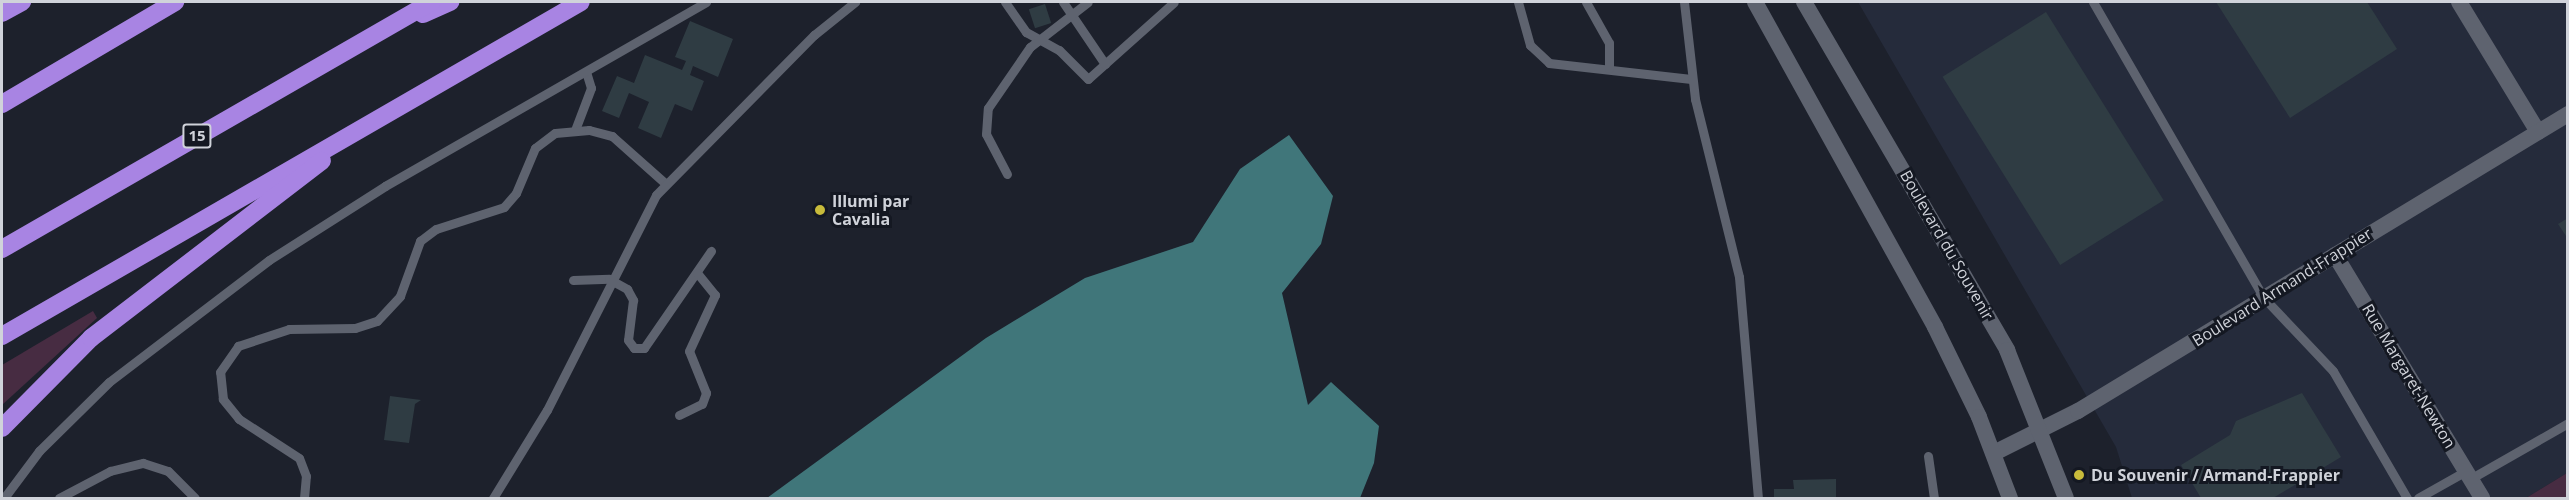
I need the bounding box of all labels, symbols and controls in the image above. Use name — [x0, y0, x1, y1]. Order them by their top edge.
road number: 15 — [182, 124, 212, 148]
street label: Boulevard du Souvenir — [1896, 167, 1998, 323]
place label: Illumi par Cavalia — [832, 191, 909, 229]
marker: Illumi par Cavalia — [813, 203, 827, 217]
street label: Boulevard Armand-Frappier — [2189, 224, 2375, 350]
street label: Rue Margaret-Newton — [2358, 300, 2460, 452]
place label: Du Souvenir / Armand-Frappier — [2091, 465, 2340, 485]
marker: Du Souvenir / Armand-Frappier — [2072, 468, 2086, 482]

